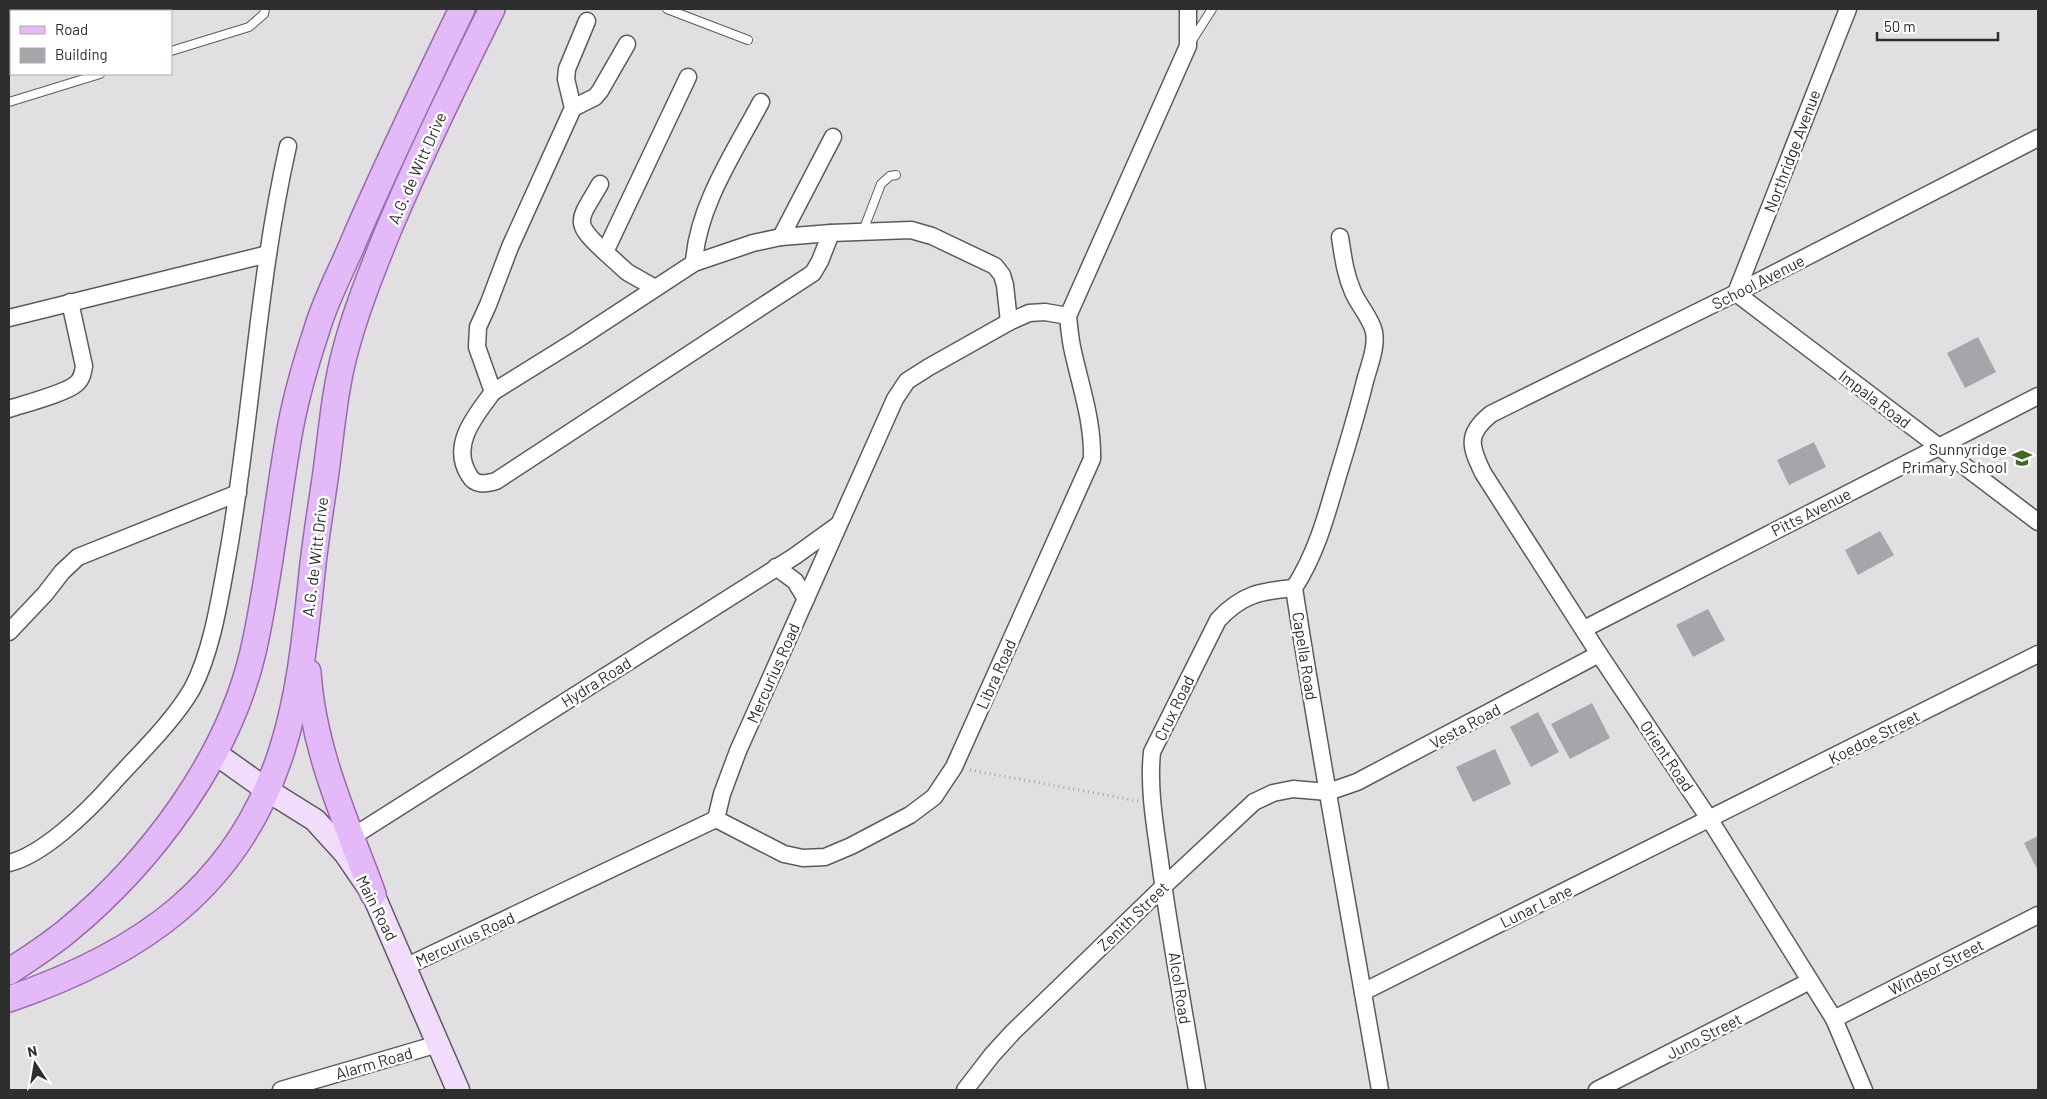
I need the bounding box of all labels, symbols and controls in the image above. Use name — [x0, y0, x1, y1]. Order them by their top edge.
legend — [10, 10, 172, 75]
scale bar — [1877, 10, 1998, 42]
text: 50 m — [1884, 17, 1916, 35]
text: Road — [55, 20, 88, 38]
text: Building — [55, 45, 108, 63]
street label: Northridge Avenue — [1759, 87, 1824, 215]
street label: A.G. de Witt Drive — [383, 109, 450, 227]
street label: School Avenue — [1708, 250, 1807, 313]
street label: Impala Road — [1836, 365, 1915, 432]
place label: Sunnyridge Primary School — [1902, 439, 2007, 476]
school or university icon: Sunnyridge Primary School — [2011, 447, 2033, 469]
street label: Pitts Avenue — [1768, 483, 1854, 540]
street label: A.G. de Witt Drive — [298, 496, 331, 618]
street label: Capella Road — [1289, 610, 1322, 701]
street label: Mercurius Road — [742, 620, 803, 726]
street label: Libra Road — [972, 636, 1019, 712]
street label: Hydra Road — [557, 653, 634, 711]
street label: Crux Road — [1150, 672, 1198, 744]
street label: Vesta Road — [1426, 699, 1503, 752]
street label: Koedoe Street — [1825, 705, 1922, 768]
street label: Orient Road — [1637, 717, 1698, 795]
street label: Main Road — [353, 872, 402, 944]
street label: Zenith Street — [1093, 877, 1172, 954]
street label: Lunar Lane — [1497, 880, 1575, 931]
street label: Mercurius Road — [412, 907, 517, 970]
street label: Windsor Street — [1885, 934, 1987, 999]
street label: Alcol Road — [1165, 951, 1196, 1025]
street label: Juno Street — [1663, 1008, 1745, 1063]
north arrow — [10, 1039, 60, 1089]
text: N — [26, 1042, 39, 1060]
street label: Alarm Road — [333, 1042, 415, 1083]

